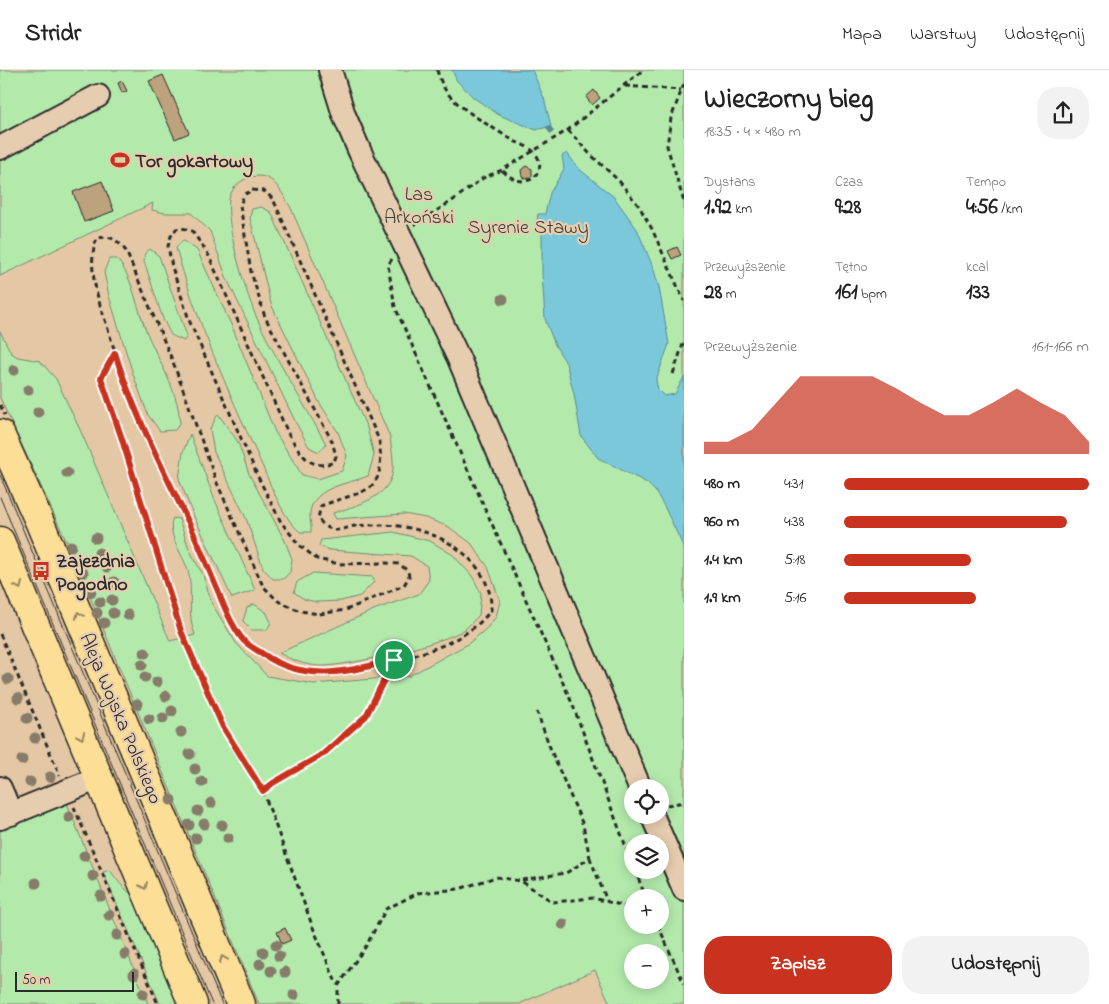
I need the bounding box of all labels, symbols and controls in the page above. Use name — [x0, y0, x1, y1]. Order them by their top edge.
text: Stridr — [25, 17, 81, 52]
text: Mapa — [842, 22, 882, 48]
text: Warstwy — [910, 22, 976, 48]
text: Udostępnij — [1004, 22, 1084, 48]
text: Wieczorny bieg — [704, 80, 873, 121]
button: share — [1037, 87, 1089, 139]
text: 18:35 · 4 × 480 m — [704, 120, 801, 144]
place label: Tor gokartowy — [135, 148, 253, 178]
sports icon: Tor gokartowy — [109, 149, 131, 171]
text: Dystans — [704, 172, 755, 193]
text: Czas — [835, 172, 863, 193]
text: Tempo — [966, 172, 1006, 193]
park label: Las Arkoński — [384, 181, 454, 233]
text: 1.92 — [704, 193, 732, 223]
text: 9:28 — [835, 193, 861, 223]
text: 4:56 — [966, 193, 998, 223]
text: km — [732, 199, 752, 220]
text: /km — [998, 199, 1023, 220]
park label: Syrenie Stawy — [467, 214, 589, 243]
text: Przewyższenie — [704, 257, 786, 278]
text: Tętno — [835, 257, 868, 278]
text: kcal — [966, 257, 988, 278]
text: 28 — [704, 278, 722, 308]
text: 161 — [835, 278, 858, 308]
text: 133 — [966, 278, 990, 308]
text: m — [722, 284, 737, 305]
text: bpm — [858, 284, 887, 305]
text: Przewyższenie — [704, 335, 797, 359]
text: 161–166 m — [1032, 335, 1089, 359]
text: 480 m — [704, 472, 740, 496]
text: 4:31 — [784, 472, 804, 496]
text: 960 m — [704, 510, 739, 534]
text: 4:38 — [784, 510, 805, 534]
place label: Zajezdnia Pogodno — [56, 548, 135, 601]
text: 1.4 km — [704, 548, 742, 572]
text: 5:18 — [784, 548, 806, 572]
bus stop icon: Zajezdnia Pogodno — [30, 560, 52, 582]
one-way arrow — [12, 581, 23, 590]
text: 1.9 km — [704, 586, 741, 610]
text: 5:16 — [784, 586, 807, 610]
one-way arrow — [74, 611, 85, 620]
street label: Aleja Wojska Polskiego — [70, 629, 169, 809]
pin — [373, 639, 415, 681]
icon: arrive — [380, 646, 408, 674]
one-way arrow — [75, 731, 86, 740]
map controls — [624, 779, 669, 989]
button: locate — [624, 779, 669, 824]
button: layers — [624, 834, 669, 879]
one-way arrow — [138, 881, 148, 890]
button: + — [624, 889, 669, 934]
button: Zapisz — [704, 936, 892, 994]
button: Udostępnij — [902, 936, 1089, 994]
button: − — [624, 944, 669, 989]
one-way arrow — [218, 955, 229, 964]
scale bar — [15, 969, 134, 992]
text: 50 m — [22, 970, 50, 991]

